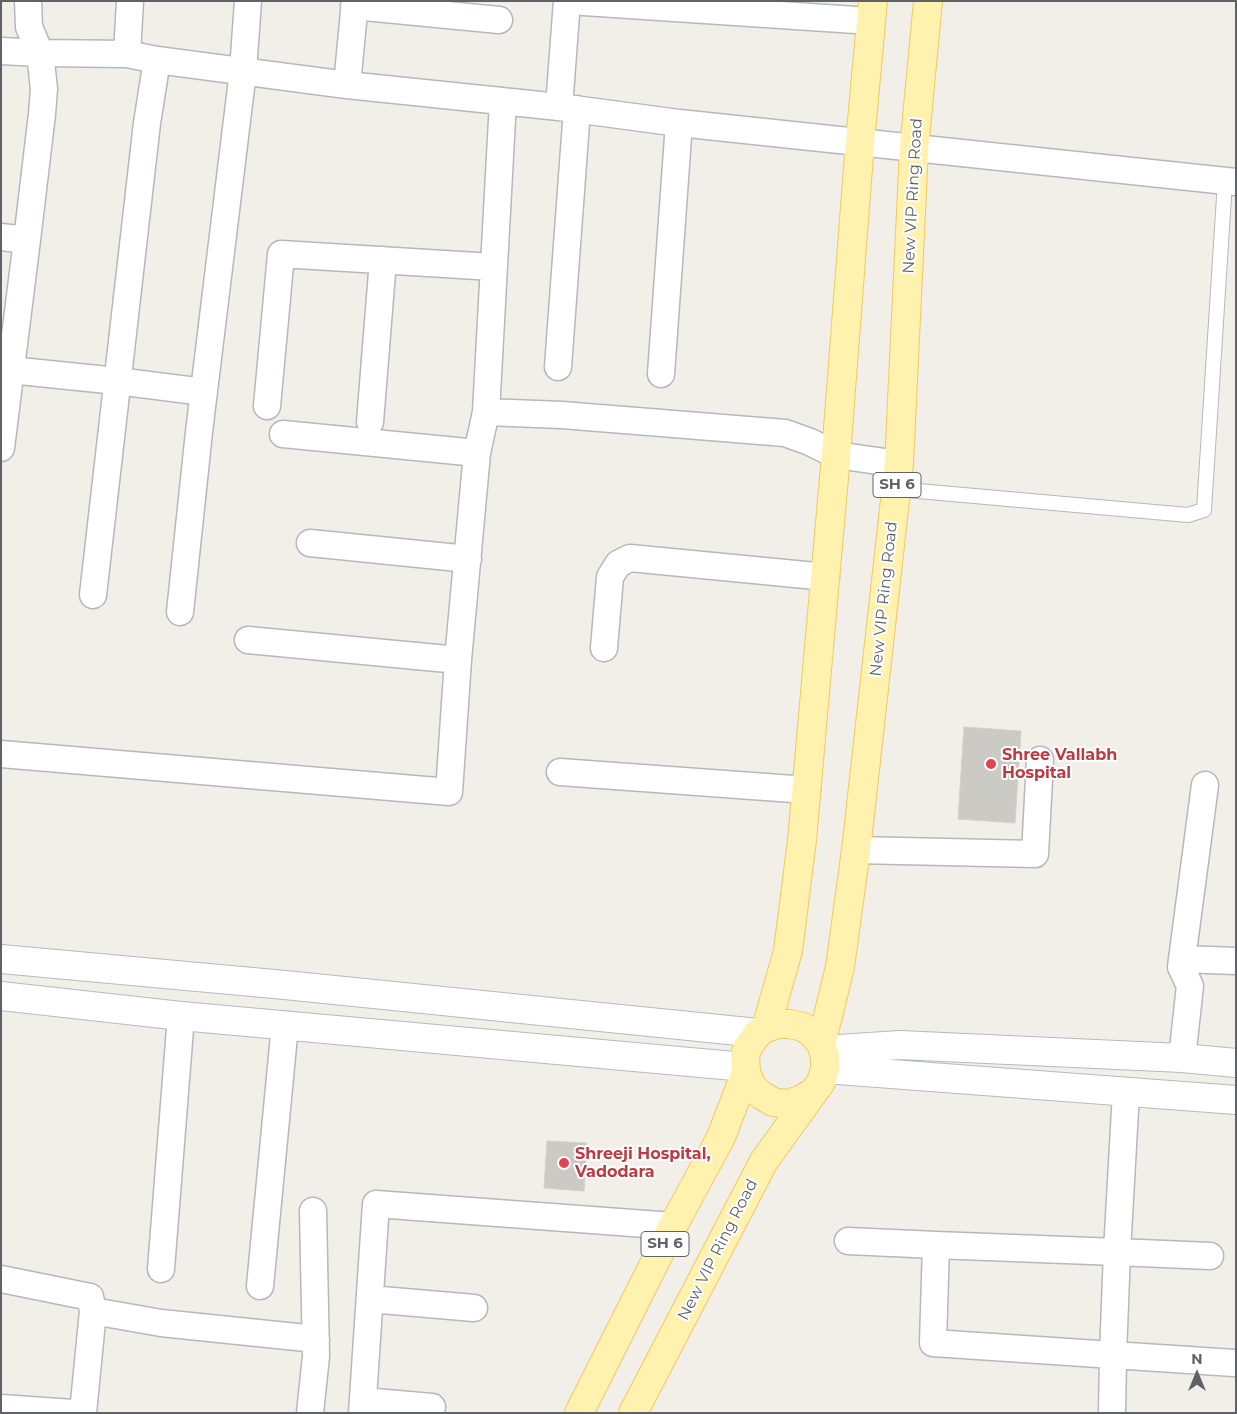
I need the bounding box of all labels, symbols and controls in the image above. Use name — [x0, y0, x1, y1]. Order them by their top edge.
street label: New VIP Ring Road — [899, 118, 927, 274]
road number: SH 6 — [873, 472, 921, 498]
street label: New VIP Ring Road — [866, 520, 902, 678]
place label: Shree Vallabh Hospital — [1002, 745, 1117, 783]
marker: Shree Vallabh Hospital — [984, 757, 998, 771]
place label: Shreeji Hospital, Vadodara — [575, 1144, 711, 1182]
marker: Shreeji Hospital, Vadodara — [557, 1156, 571, 1170]
street label: New VIP Ring Road — [674, 1176, 762, 1324]
road number: SH 6 — [641, 1232, 689, 1256]
north arrow — [1172, 1349, 1222, 1399]
text: N — [1191, 1350, 1203, 1368]

